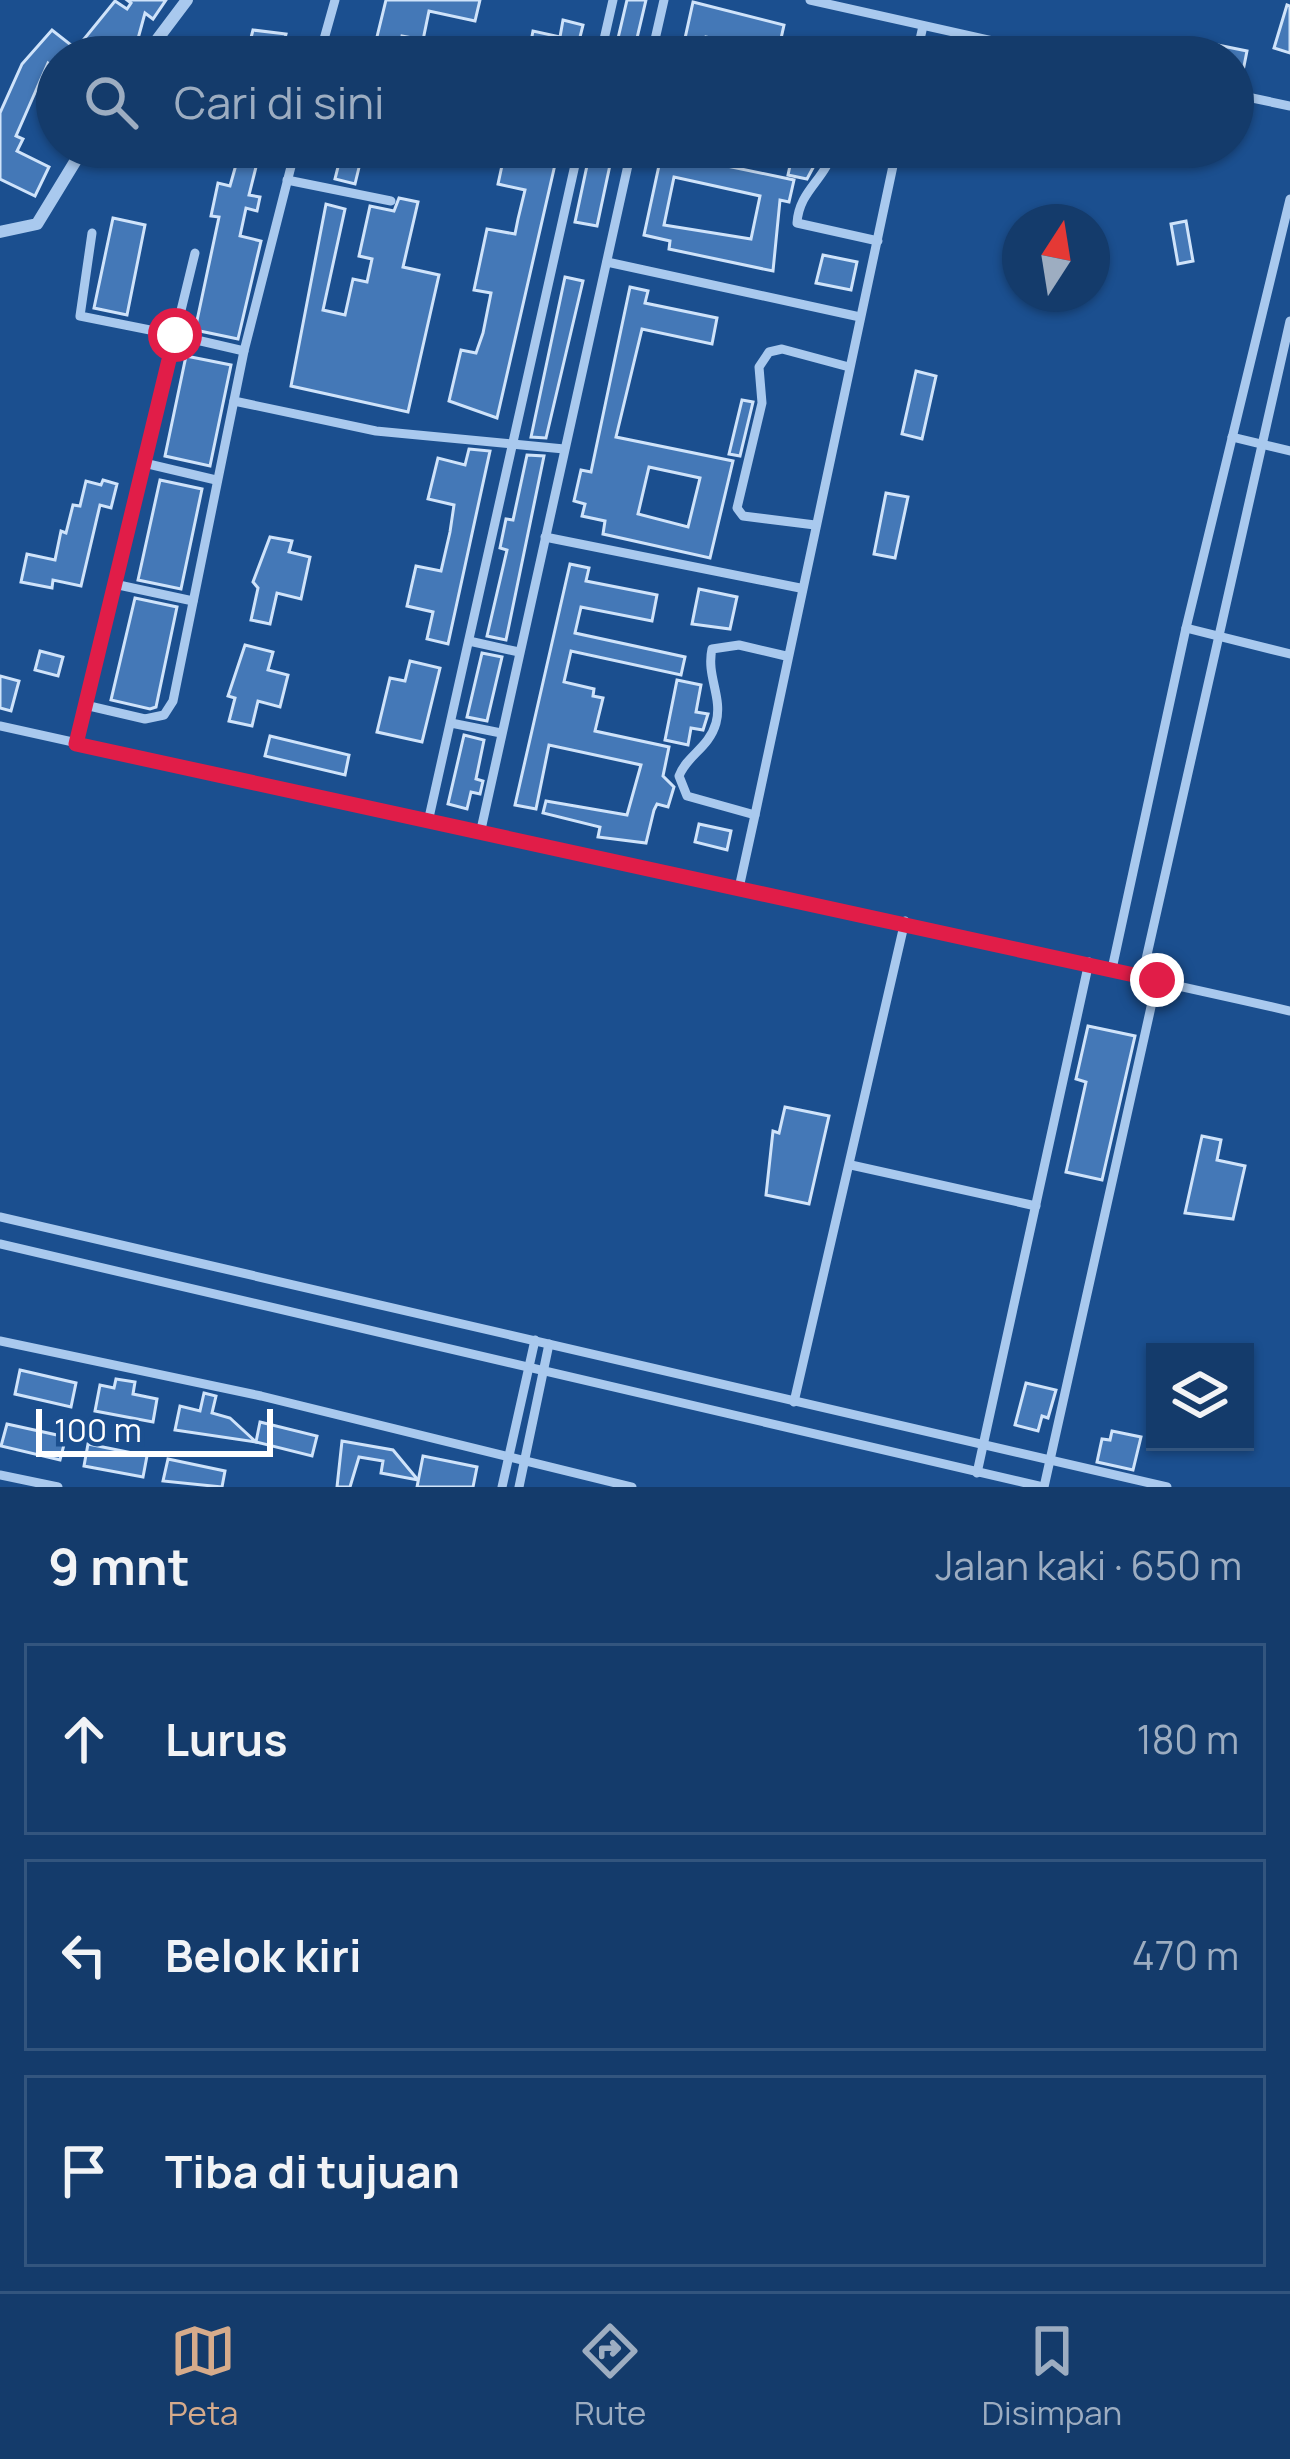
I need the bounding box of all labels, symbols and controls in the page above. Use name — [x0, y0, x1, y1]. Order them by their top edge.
search box — [36, 36, 1254, 168]
icon: search — [78, 69, 144, 135]
text: Cari di sini — [174, 71, 384, 133]
north arrow — [1002, 204, 1110, 312]
route start — [148, 308, 202, 362]
route end — [1130, 953, 1184, 1007]
map controls — [1146, 1343, 1254, 1451]
button: layers — [1146, 1343, 1254, 1451]
scale bar — [36, 1403, 273, 1456]
text: 100 m — [54, 1407, 142, 1452]
text: 9 mnt — [48, 1531, 190, 1600]
text: Jalan kaki · 650 m — [935, 1538, 1242, 1592]
icon: ahead — [51, 1706, 117, 1772]
text: Lurus — [165, 1708, 288, 1770]
text: 180 m — [1136, 1712, 1239, 1766]
icon: left — [51, 1922, 117, 1988]
text: Belok kiri — [165, 1924, 362, 1986]
text: 470 m — [1132, 1928, 1239, 1982]
icon: arrive — [51, 2138, 117, 2204]
text: Tiba di tujuan — [165, 2140, 460, 2202]
tab: Peta — [168, 2318, 238, 2435]
tab: Rute — [574, 2318, 646, 2435]
tab: Disimpan — [982, 2318, 1122, 2435]

